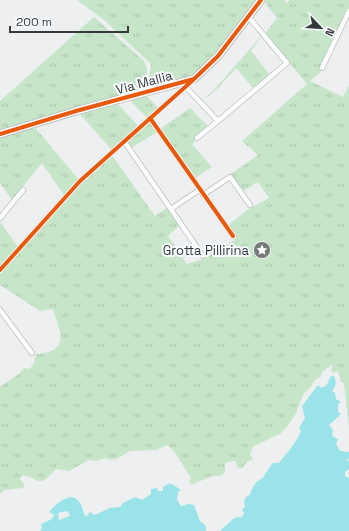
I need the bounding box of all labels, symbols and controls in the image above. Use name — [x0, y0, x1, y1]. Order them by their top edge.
scale bar — [10, 8, 128, 34]
north arrow — [301, 8, 341, 48]
text: 200 m — [16, 14, 52, 30]
text: N — [322, 26, 338, 39]
street label: Via Mallia — [114, 67, 175, 98]
place icon: Grotta Pillirina — [252, 240, 272, 260]
place label: Grotta Pillirina — [163, 242, 250, 259]

